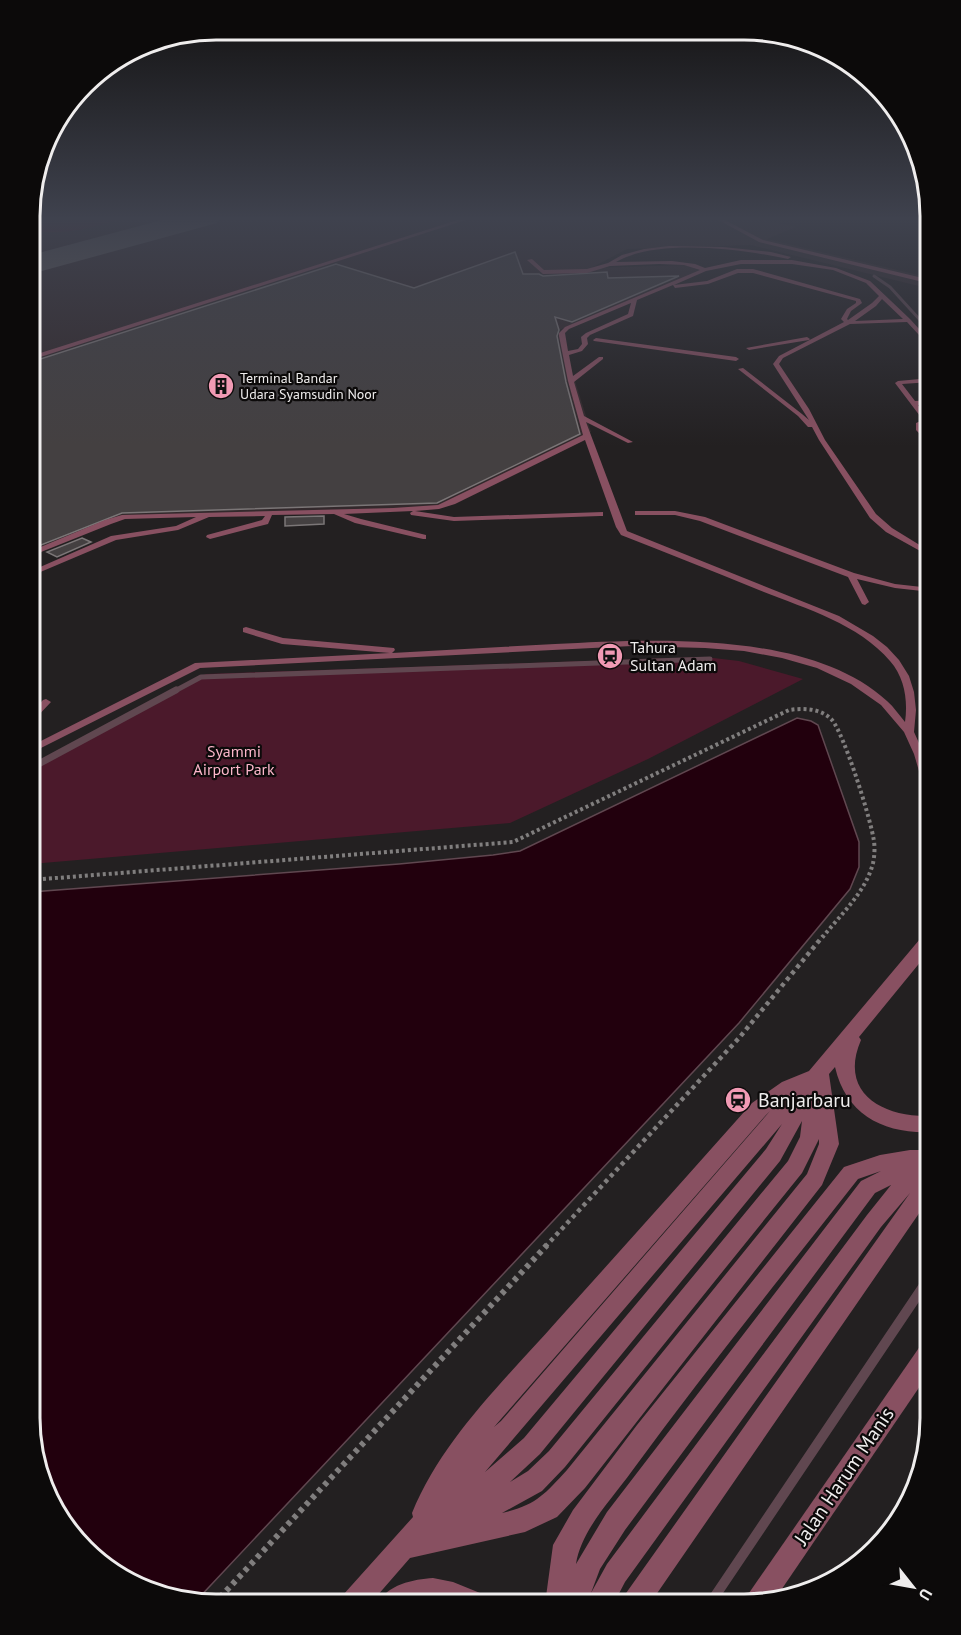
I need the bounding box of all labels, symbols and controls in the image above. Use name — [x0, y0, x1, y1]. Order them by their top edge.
place label: Terminal Bandar Udara Syamsudin Noor — [240, 369, 377, 403]
building icon: Terminal Bandar Udara Syamsudin Noor — [206, 371, 236, 401]
place label: Tahura Sultan Adam — [630, 637, 717, 675]
station icon: Tahura Sultan Adam — [595, 641, 625, 671]
park label: Syammi Airport Park — [193, 741, 275, 779]
station icon: Banjarbaru — [723, 1085, 753, 1115]
place label: Banjarbaru — [758, 1087, 851, 1113]
street label: Jalan Harum Manis — [788, 1402, 900, 1551]
north arrow — [883, 1557, 943, 1617]
text: U — [915, 1585, 937, 1604]

